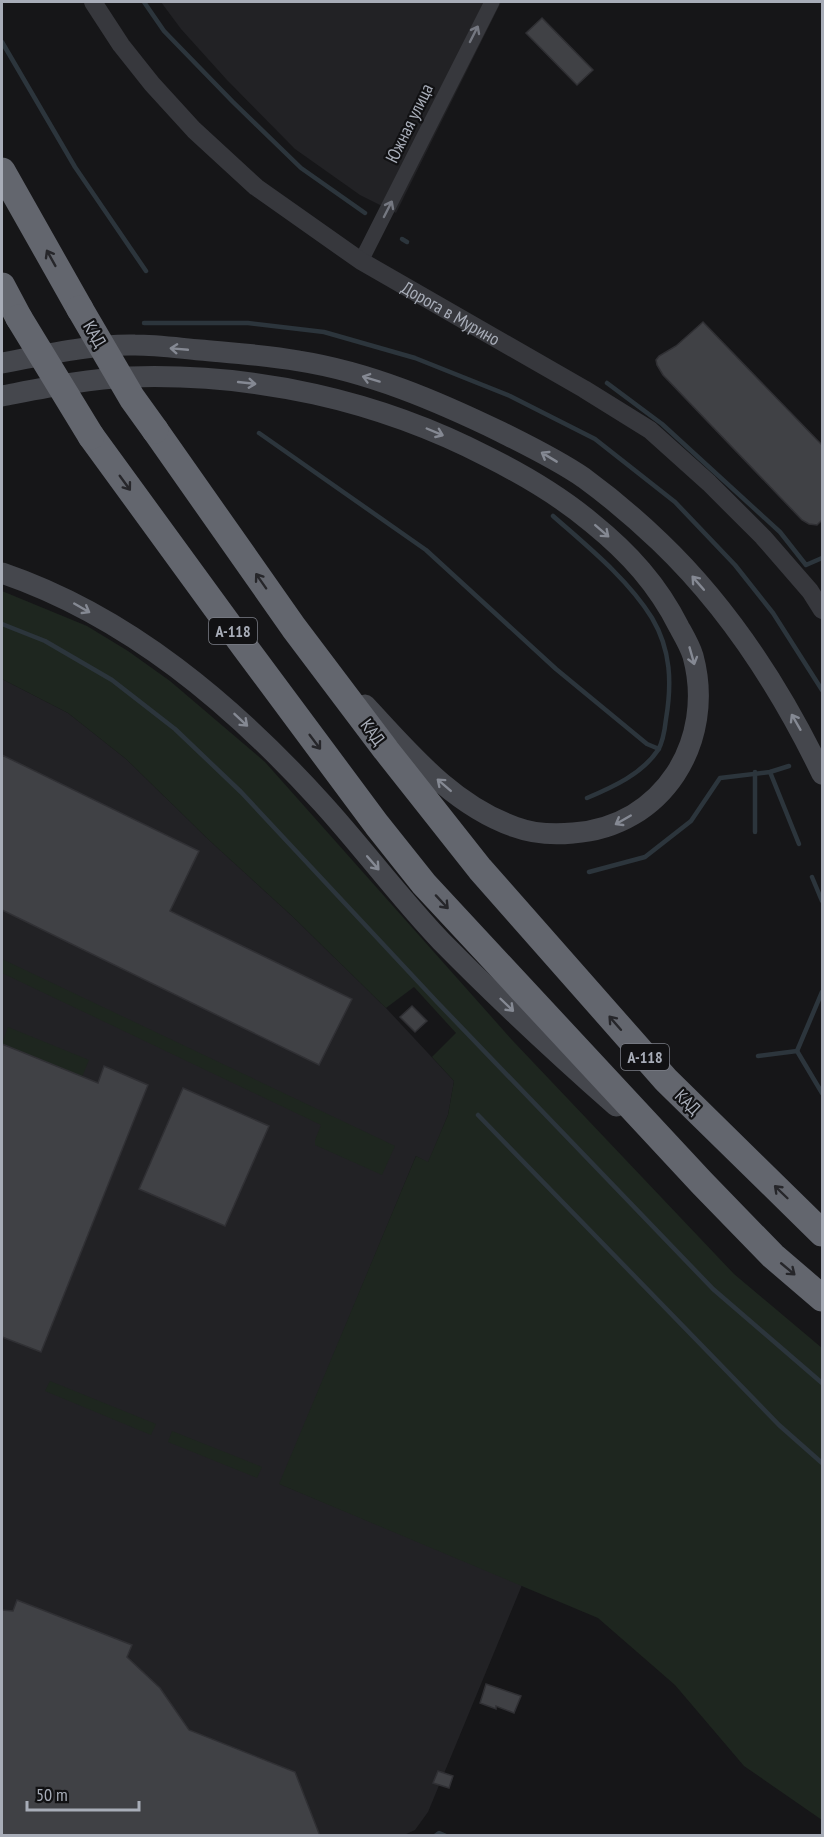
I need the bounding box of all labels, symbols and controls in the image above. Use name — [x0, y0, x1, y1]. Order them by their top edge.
one-way arrow — [469, 26, 480, 44]
street label: Южная улица — [380, 80, 438, 166]
one-way arrow — [382, 201, 394, 219]
one-way arrow — [44, 250, 56, 267]
street label: Дорога в Мурино — [398, 275, 505, 350]
street label: КАД — [78, 316, 112, 352]
one-way arrow — [170, 343, 190, 354]
one-way arrow — [362, 373, 381, 384]
one-way arrow — [237, 378, 257, 389]
one-way arrow — [425, 427, 444, 438]
one-way arrow — [541, 451, 558, 463]
one-way arrow — [119, 475, 131, 491]
one-way arrow — [594, 524, 609, 538]
one-way arrow — [254, 573, 267, 589]
one-way arrow — [691, 575, 704, 591]
one-way arrow — [73, 602, 90, 614]
road number: А-118 — [209, 618, 257, 644]
one-way arrow — [687, 646, 698, 665]
one-way arrow — [233, 713, 248, 727]
street label: КАД — [356, 714, 390, 750]
one-way arrow — [790, 714, 802, 731]
one-way arrow — [309, 733, 322, 749]
one-way arrow — [436, 778, 451, 792]
one-way arrow — [615, 814, 632, 826]
one-way arrow — [367, 855, 380, 871]
one-way arrow — [434, 895, 449, 910]
one-way arrow — [500, 997, 515, 1012]
one-way arrow — [609, 1015, 622, 1031]
road number: А-118 — [621, 1044, 669, 1070]
street label: КАД — [670, 1084, 706, 1120]
one-way arrow — [773, 1185, 788, 1200]
one-way arrow — [780, 1262, 796, 1275]
scale bar — [27, 1774, 140, 1812]
text: 50 m — [36, 1783, 68, 1806]

